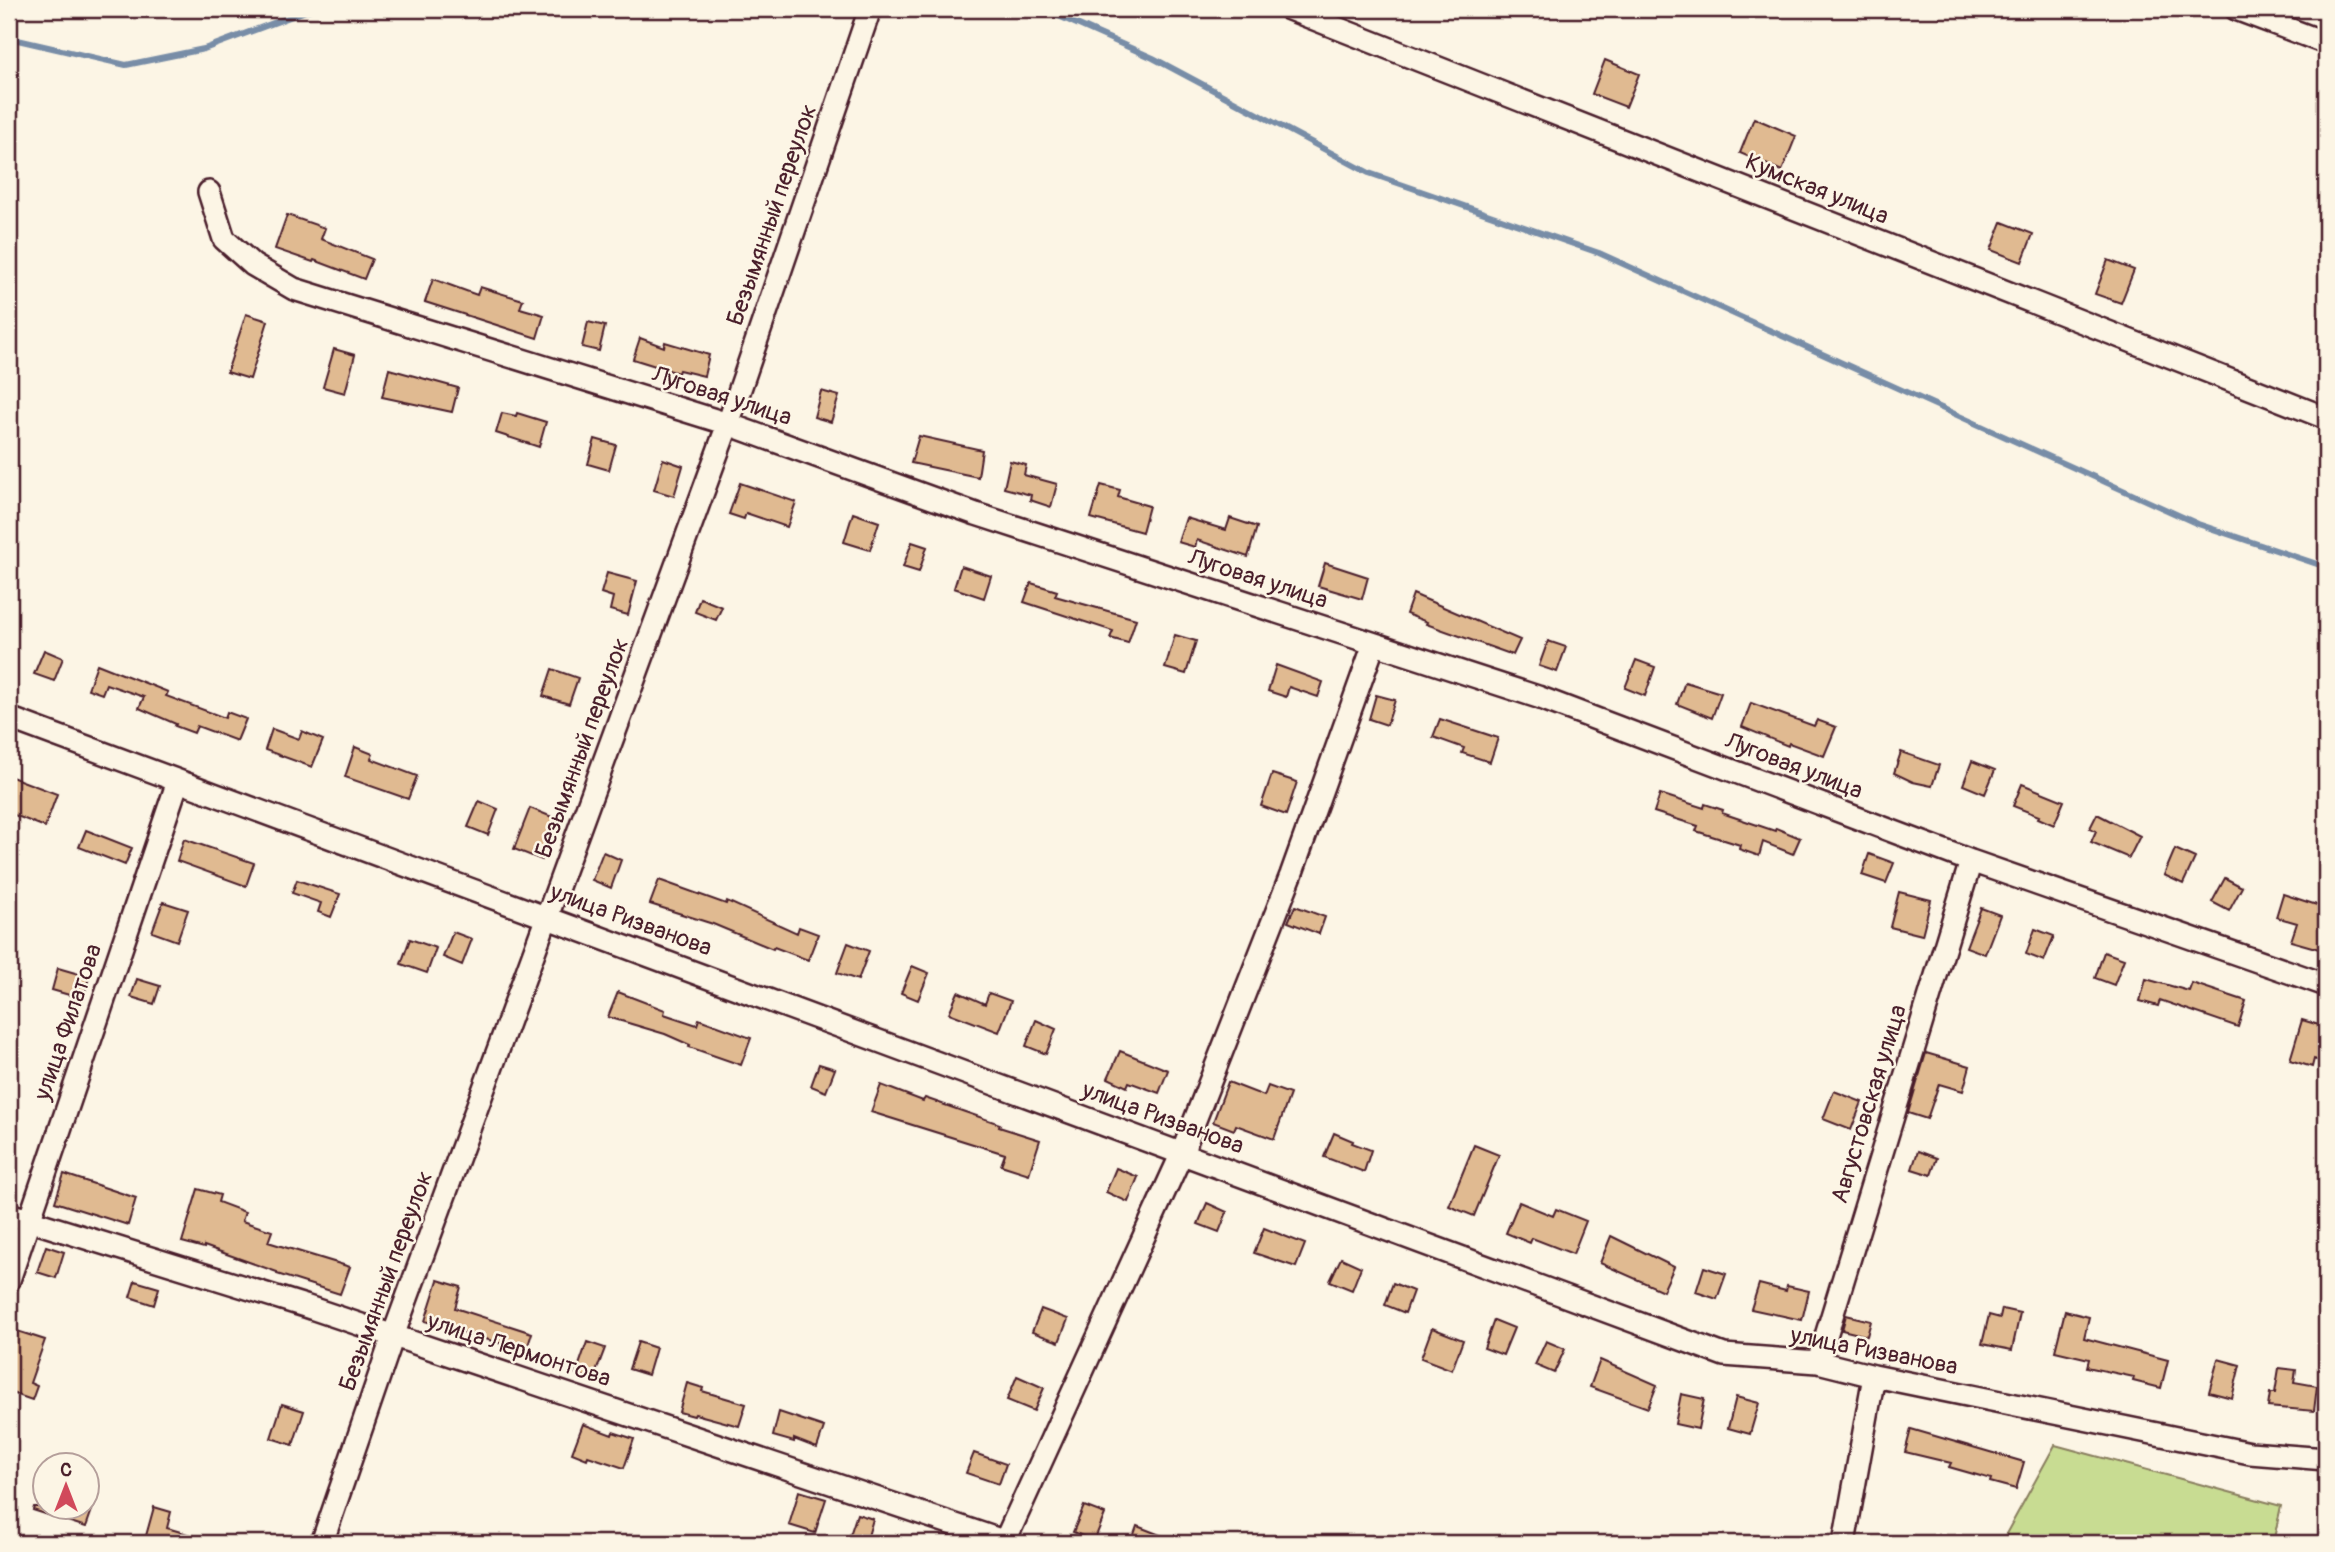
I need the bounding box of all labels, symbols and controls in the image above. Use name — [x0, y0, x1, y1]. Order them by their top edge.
street label: Безымянный переулок — [721, 101, 823, 329]
street label: Кумская улица — [1741, 147, 1893, 231]
street label: Луговая улица — [648, 360, 795, 432]
street label: Луговая улица — [1184, 543, 1331, 615]
street label: Безымянный переулок — [529, 634, 635, 862]
street label: Луговая улица — [1720, 726, 1867, 806]
street label: улица Ризванова — [545, 877, 716, 963]
street label: улица Филатова — [27, 940, 108, 1105]
street label: Августовская улица — [1825, 1001, 1913, 1207]
street label: улица Ризванова — [1077, 1075, 1248, 1161]
street label: Безымянный переулок — [333, 1167, 439, 1395]
street label: улица Лермонтова — [423, 1306, 614, 1393]
street label: улица Ризванова — [1787, 1320, 1960, 1381]
north arrow — [32, 1450, 102, 1520]
text: С — [60, 1458, 72, 1482]

